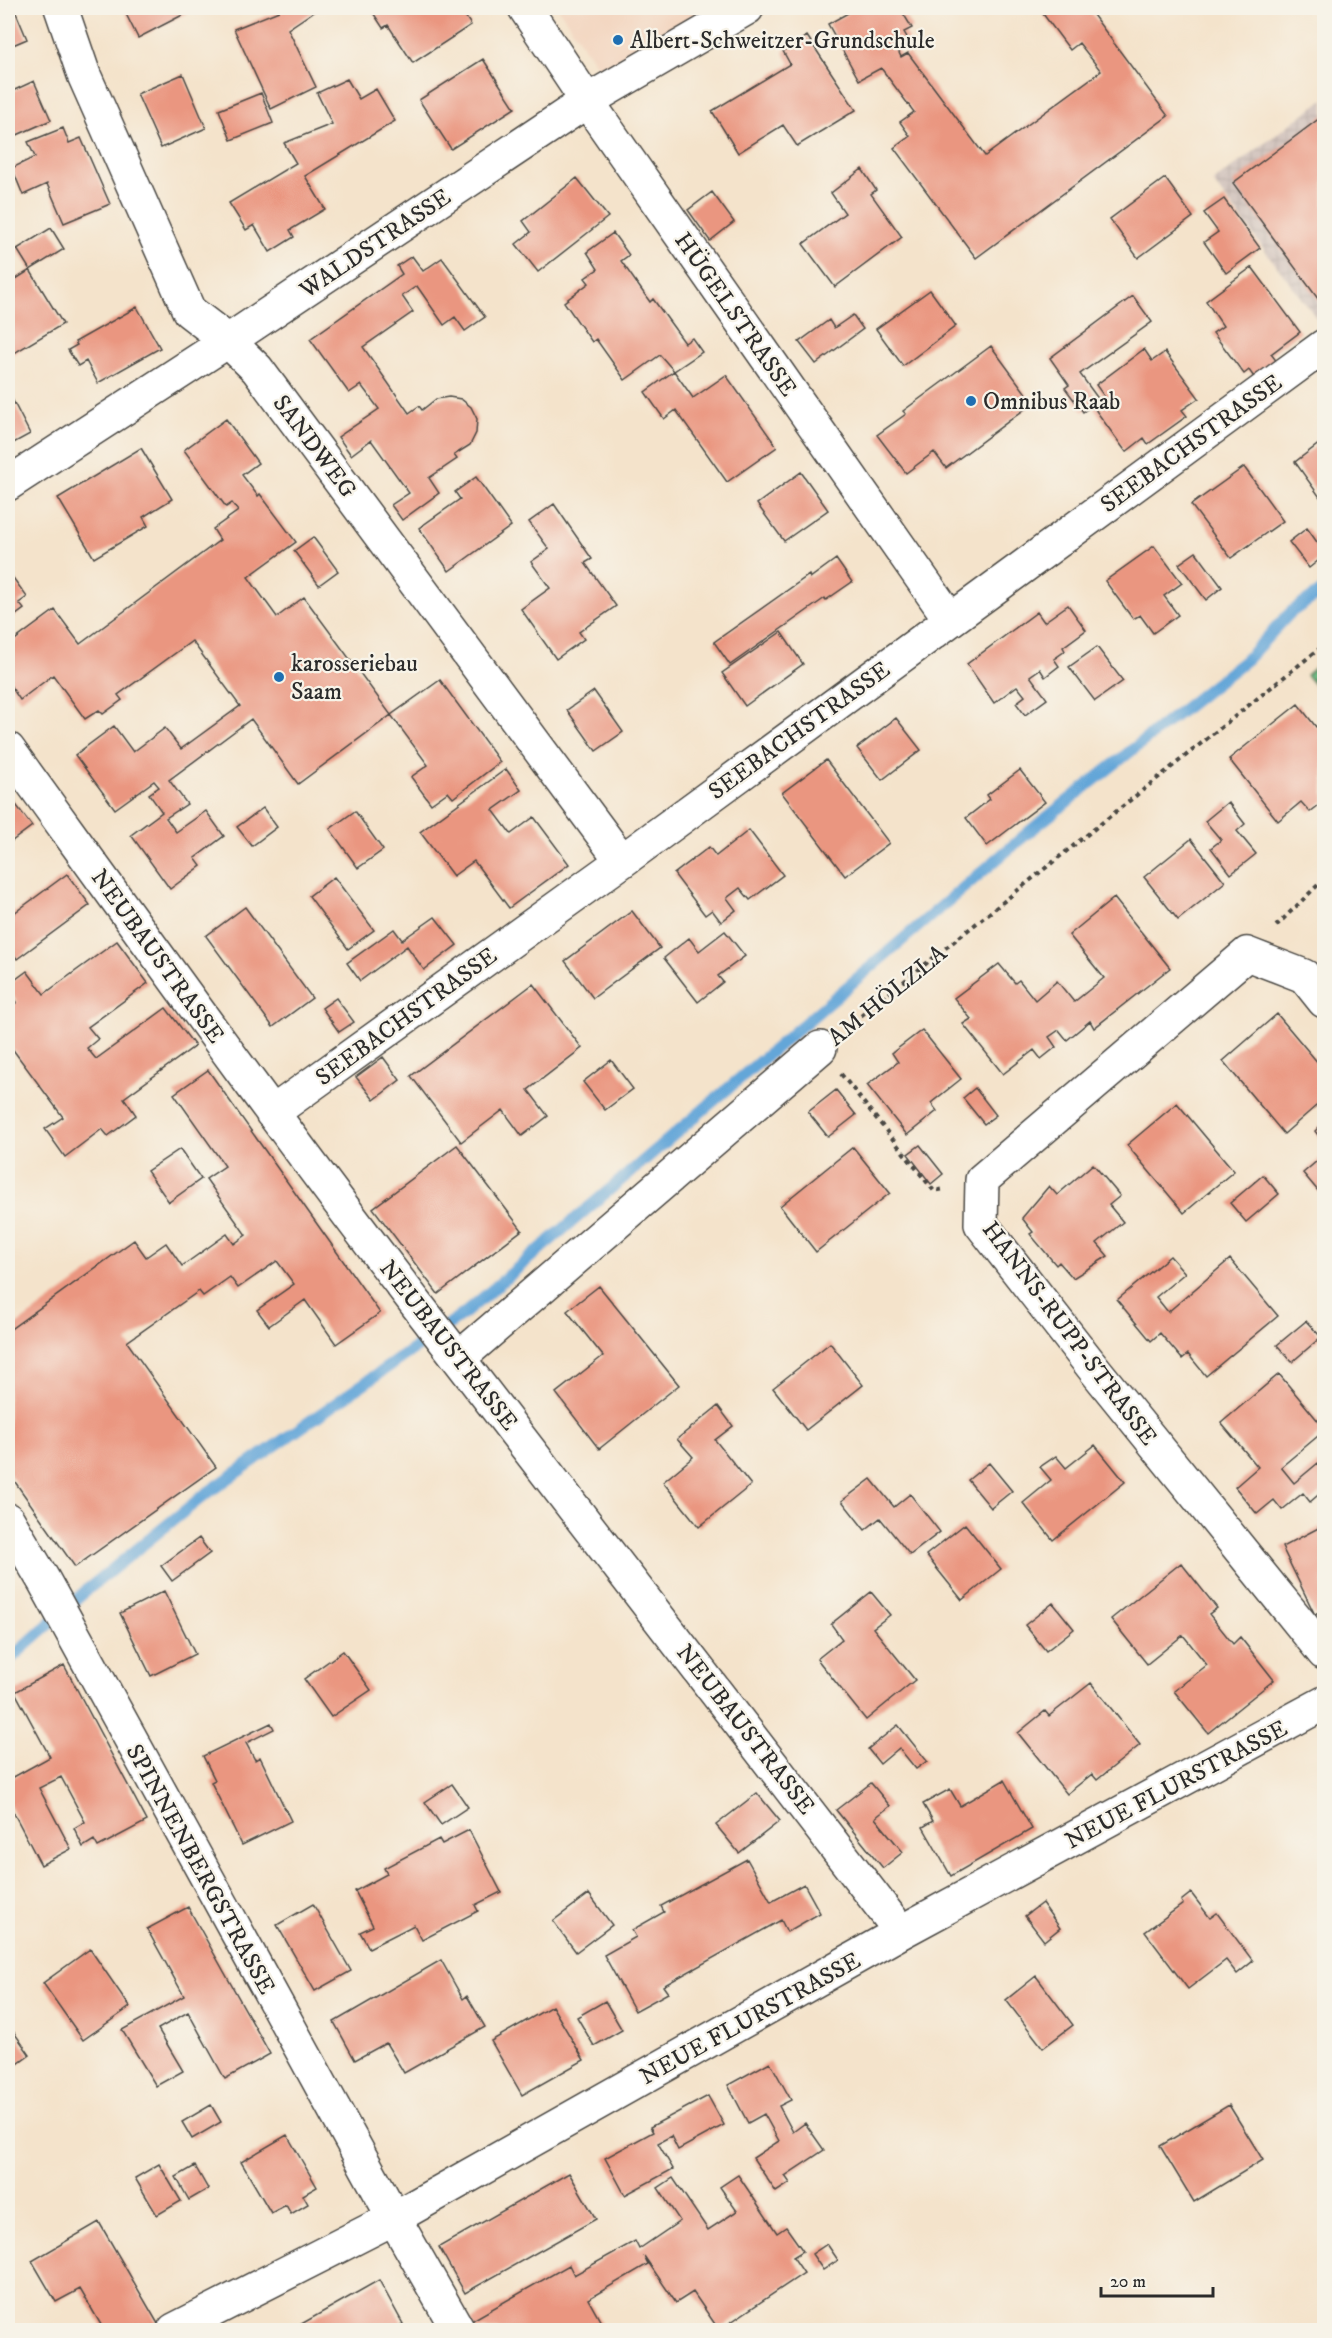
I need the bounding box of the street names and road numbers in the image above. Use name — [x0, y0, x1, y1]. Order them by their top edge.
street label: WALDSTRASSE — [293, 182, 457, 306]
street label: HÜGELSTRASSE — [667, 227, 803, 403]
street label: SEEBACHSTRASSE — [1095, 368, 1288, 520]
street label: SANDWEG — [266, 389, 363, 504]
street label: SEEBACHSTRASSE — [703, 655, 896, 807]
street label: NEUBAUSTRASSE — [84, 864, 230, 1049]
street label: AM HÖLZLA — [822, 938, 954, 1053]
street label: SEEBACHSTRASSE — [310, 941, 503, 1093]
street label: HANNS-RUPP-STRASSE — [975, 1216, 1163, 1452]
street label: NEUBAUSTRASSE — [372, 1254, 524, 1437]
street label: NEUBAUSTRASSE — [669, 1638, 821, 1821]
street label: NEUE FLURSTRASSE — [1060, 1713, 1293, 1856]
street label: SPINNENBERGSTRASSE — [119, 1739, 281, 2000]
street label: NEUE FLURSTRASSE — [635, 1946, 866, 2092]

